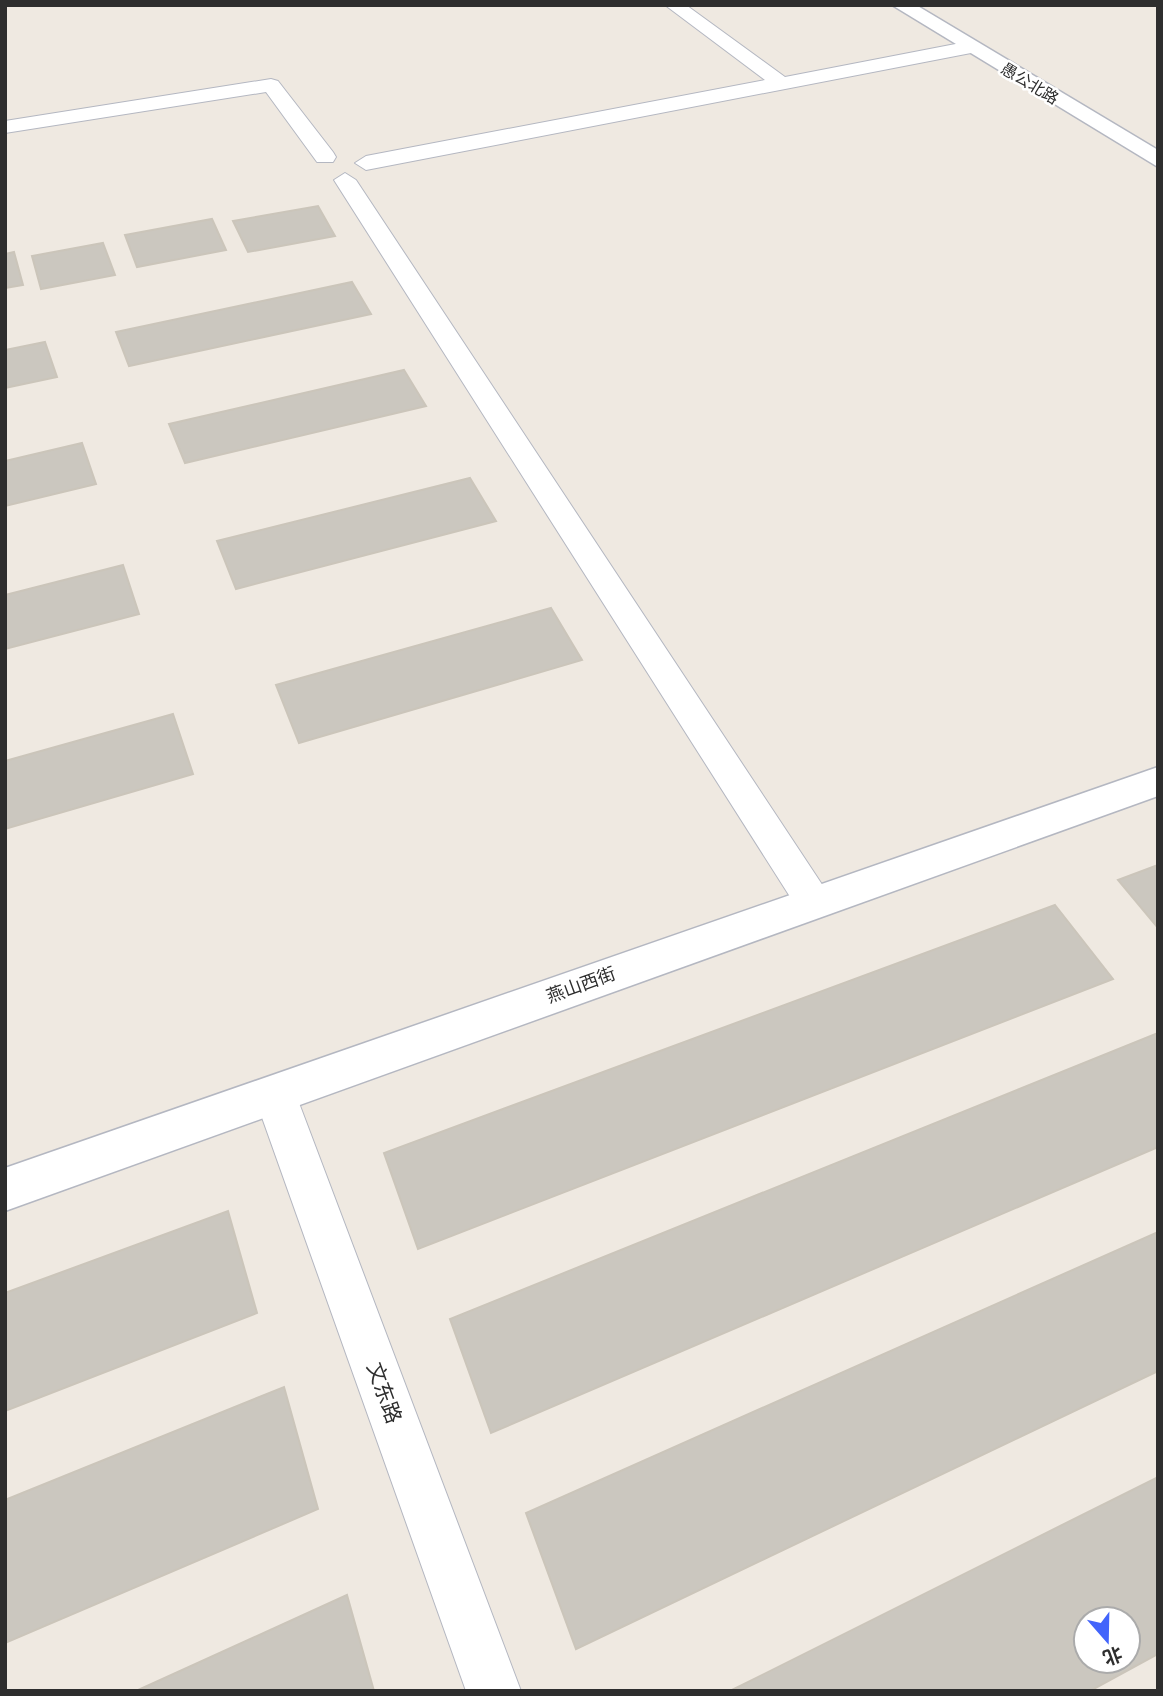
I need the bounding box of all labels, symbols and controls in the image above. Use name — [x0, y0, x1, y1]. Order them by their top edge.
street label: 愚公北路 — [997, 58, 1063, 108]
street label: 燕山西街 — [543, 962, 618, 1007]
street label: 文东路 — [362, 1359, 407, 1427]
north arrow — [1072, 1605, 1142, 1675]
text: 北 — [1100, 1641, 1126, 1670]

